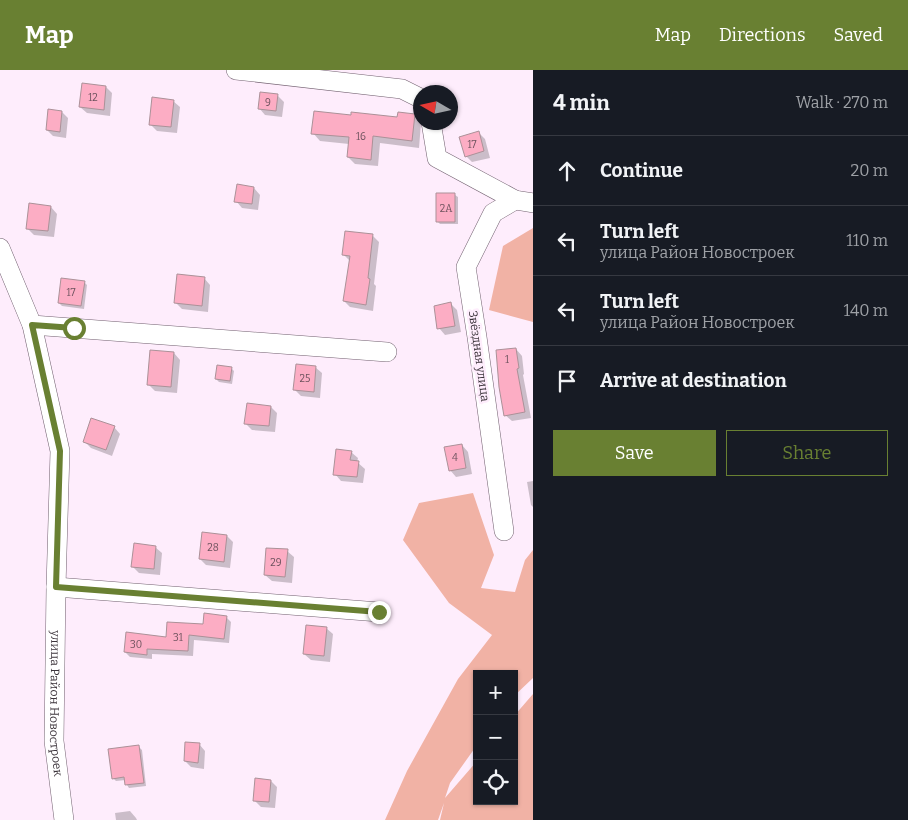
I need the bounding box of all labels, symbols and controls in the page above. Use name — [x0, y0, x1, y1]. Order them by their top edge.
text: Map — [25, 21, 74, 49]
text: Map — [655, 24, 691, 46]
text: Directions — [719, 24, 806, 46]
text: Saved — [834, 24, 883, 46]
north arrow — [413, 85, 458, 130]
text: 4 min — [553, 90, 610, 116]
house number: 12 — [88, 92, 98, 104]
text: Walk · 270 m — [796, 93, 888, 112]
house number: 9 — [265, 97, 271, 109]
house number: 16 — [356, 131, 366, 143]
house number: 17 — [468, 139, 476, 151]
icon: ahead — [553, 157, 581, 185]
text: Continue — [600, 159, 683, 182]
text: 20 m — [851, 161, 888, 180]
house number: 2А — [440, 203, 453, 215]
text: Turn left — [600, 220, 679, 243]
icon: left — [553, 227, 581, 255]
text: 110 m — [846, 231, 888, 250]
text: улица Район Новостроек — [600, 243, 795, 262]
house number: 17 — [67, 287, 75, 299]
text: Turn left — [600, 290, 679, 313]
icon: left — [553, 297, 581, 325]
text: 140 m — [843, 301, 888, 320]
street label: Звёздная улица — [466, 310, 492, 403]
text: улица Район Новостроек — [600, 313, 795, 332]
route start — [63, 317, 86, 340]
house number: 1 — [505, 354, 509, 366]
icon: arrive — [553, 367, 581, 395]
text: Arrive at destination — [600, 369, 787, 392]
house number: 25 — [300, 373, 310, 385]
button: Save — [553, 430, 716, 476]
button: Share — [726, 430, 888, 476]
house number: 4 — [452, 452, 458, 464]
house number: 28 — [207, 542, 219, 554]
house number: 29 — [270, 557, 282, 569]
route end — [368, 601, 391, 624]
street label: улица Район Новостроек — [47, 629, 65, 777]
house number: 31 — [173, 632, 183, 644]
house number: 30 — [130, 639, 142, 651]
map controls — [473, 670, 518, 805]
button: + — [473, 670, 518, 715]
button: − — [473, 715, 518, 760]
button: locate — [473, 760, 518, 805]

